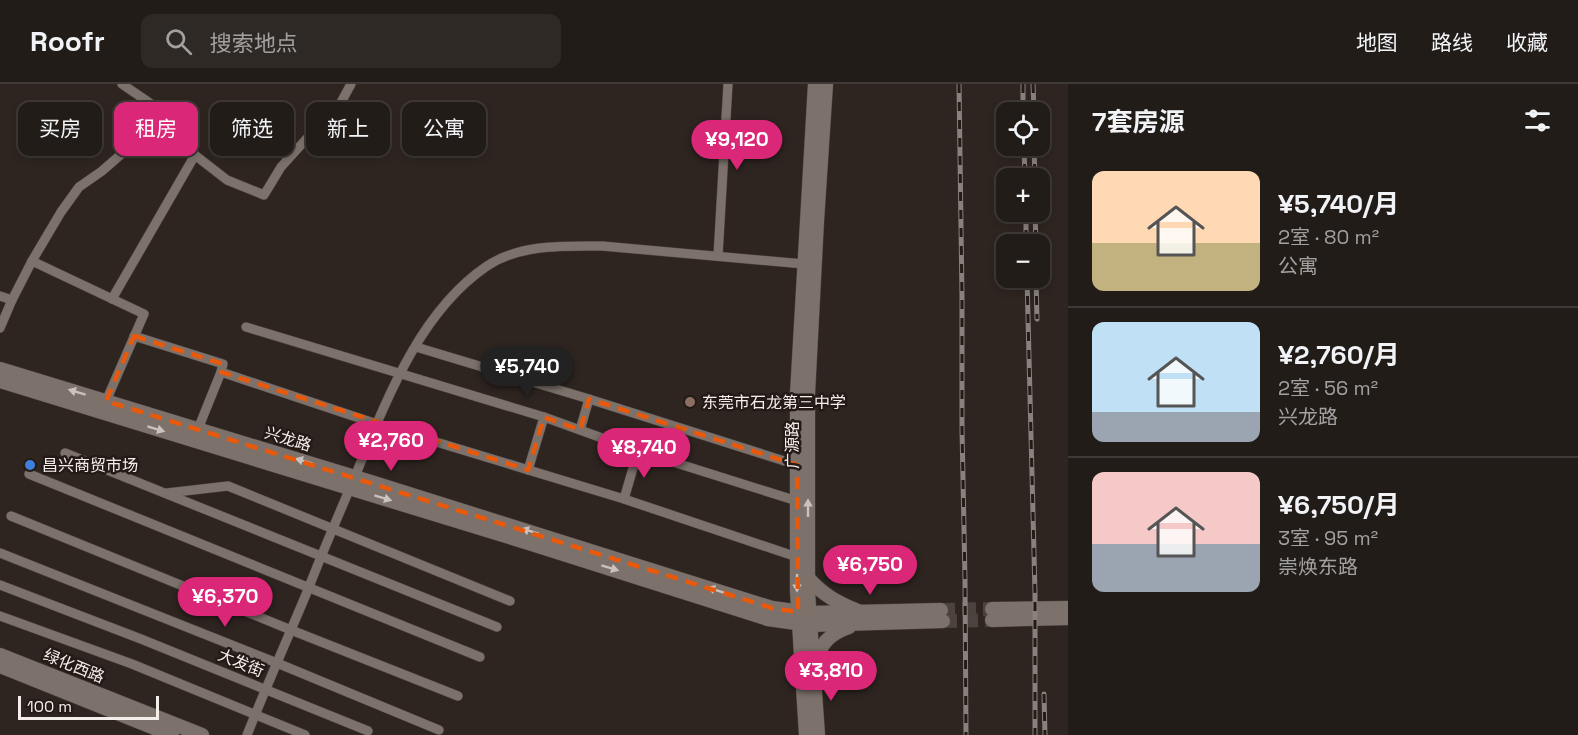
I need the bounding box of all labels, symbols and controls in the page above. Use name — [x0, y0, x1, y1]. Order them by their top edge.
search box — [141, 14, 561, 68]
text: Roofr — [30, 23, 105, 59]
icon: search — [162, 25, 195, 58]
text: 搜索地点 — [210, 29, 298, 57]
text: 地图 — [1356, 29, 1398, 56]
text: 路线 — [1431, 29, 1473, 56]
text: 收藏 — [1506, 29, 1548, 56]
chip: 买房 — [18, 102, 102, 156]
chip: 租房 — [114, 102, 198, 156]
chip: 筛选 — [210, 102, 294, 156]
chip: 新上 — [306, 102, 390, 156]
chip: 公寓 — [402, 102, 486, 156]
map controls — [996, 102, 1050, 288]
button: locate — [996, 102, 1050, 156]
icon: filters — [1521, 104, 1554, 137]
text: 7套房源 — [1092, 105, 1184, 139]
pin: ¥9,120 — [688, 120, 786, 171]
text: ¥9,120 — [705, 126, 769, 152]
button: + — [996, 168, 1050, 222]
text: ¥5,740/月 — [1278, 187, 1399, 221]
icon: home — [1140, 195, 1212, 267]
text: 2室 · 80 m² — [1278, 224, 1379, 250]
button: − — [996, 234, 1050, 288]
text: 公寓 — [1278, 253, 1318, 279]
text: ¥2,760/月 — [1278, 338, 1400, 372]
icon: home — [1140, 346, 1212, 418]
pin: ¥5,740 — [478, 347, 576, 398]
text: ¥5,740 — [494, 353, 560, 379]
text: 2室 · 56 m² — [1278, 375, 1378, 401]
one-way arrow — [68, 387, 86, 396]
place label: 东莞市石龙第三中学 — [702, 392, 846, 413]
marker: 东莞市石龙第三中学 — [683, 395, 697, 409]
text: 兴龙路 — [1278, 404, 1338, 430]
pin: ¥2,760 — [342, 421, 440, 472]
street label: 广源路 — [782, 421, 803, 469]
street label: 兴龙路 — [262, 422, 314, 456]
one-way arrow — [147, 425, 165, 434]
text: ¥2,760 — [358, 427, 424, 453]
pin: ¥8,740 — [595, 428, 693, 479]
text: ¥8,740 — [611, 434, 677, 460]
place label: 昌兴商贸市场 — [42, 455, 138, 476]
one-way arrow — [295, 456, 313, 465]
marker: 昌兴商贸市场 — [23, 458, 37, 472]
text: ¥6,750/月 — [1278, 488, 1400, 522]
one-way arrow — [374, 494, 392, 503]
icon: home — [1140, 496, 1212, 568]
one-way arrow — [803, 498, 813, 517]
text: 3室 · 95 m² — [1278, 525, 1378, 551]
one-way arrow — [521, 526, 539, 536]
pin: ¥6,750 — [821, 545, 919, 596]
text: ¥6,750 — [837, 551, 903, 577]
text: 崇焕东路 — [1278, 554, 1358, 580]
one-way arrow — [601, 564, 619, 573]
one-way arrow — [792, 573, 802, 592]
pin: ¥6,370 — [176, 577, 274, 628]
text: ¥6,370 — [192, 583, 258, 609]
one-way arrow — [707, 585, 725, 594]
street label: 绿化西路 — [40, 644, 108, 688]
street label: 大发街 — [215, 644, 267, 682]
pin: ¥3,810 — [782, 651, 880, 702]
text: ¥3,810 — [799, 657, 863, 683]
scale bar — [18, 693, 159, 720]
text: 100 m — [27, 696, 72, 717]

